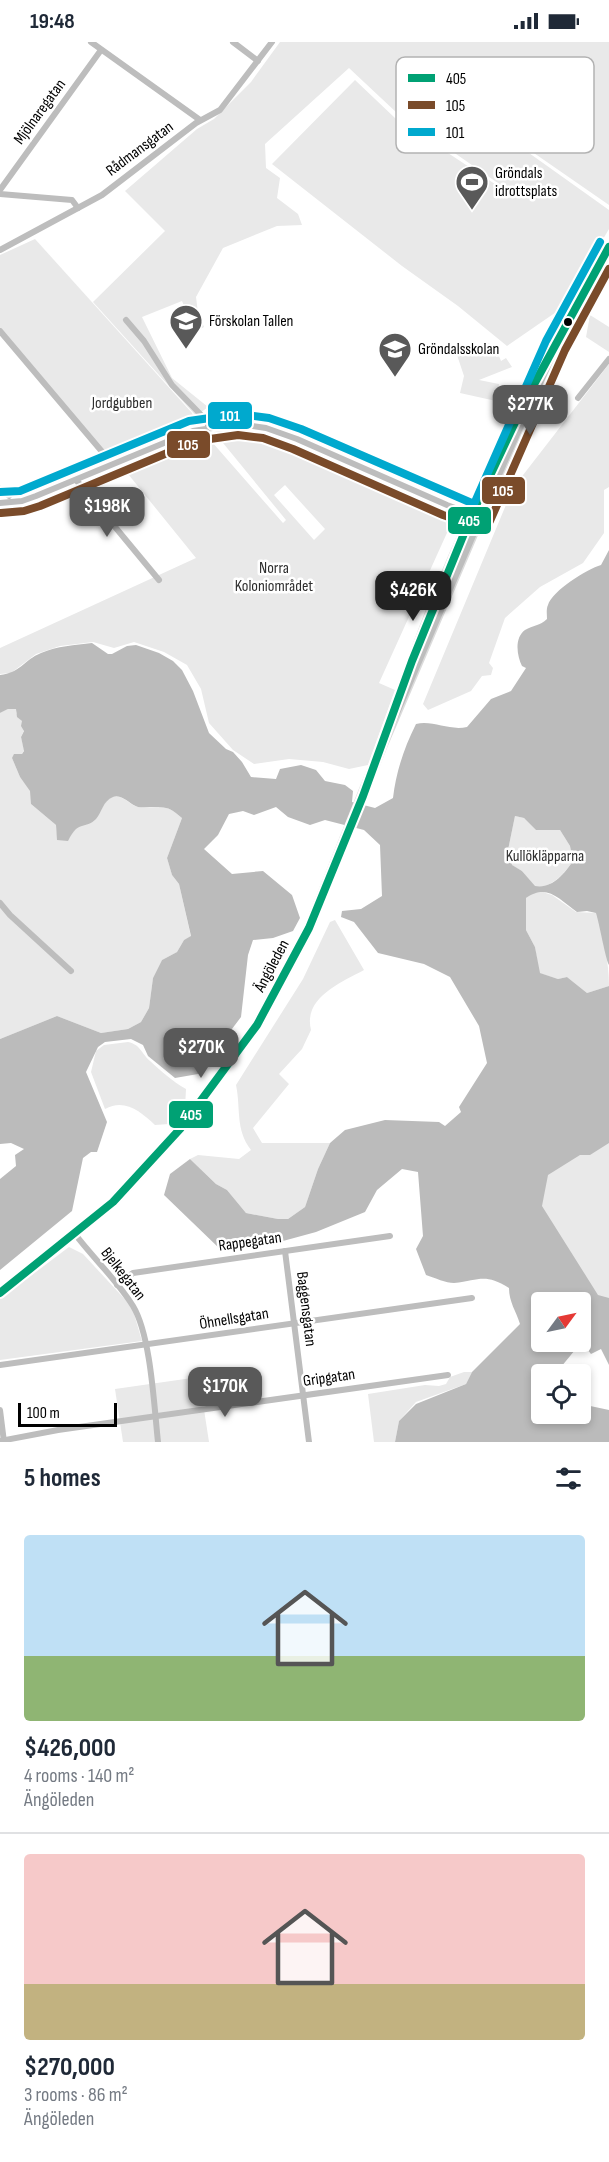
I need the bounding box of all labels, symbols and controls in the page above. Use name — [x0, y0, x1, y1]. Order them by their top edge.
text: 19:48 — [30, 8, 75, 35]
legend — [396, 57, 594, 153]
text: 405 — [446, 70, 466, 89]
street label: Mjölnaregatan — [10, 76, 70, 148]
text: 105 — [446, 97, 465, 116]
street label: Rådmansgatan — [103, 118, 177, 180]
text: 101 — [446, 124, 465, 143]
sports icon: Gröndals idrottsplats — [454, 164, 490, 211]
place label: Gröndals idrottsplats — [495, 164, 558, 201]
school or university icon: Förskolan Tallen — [168, 303, 204, 350]
place label: Förskolan Tallen — [209, 312, 293, 331]
unlabelled marker — [562, 316, 574, 328]
school or university icon: Gröndalsskolan — [377, 331, 413, 378]
place label: Gröndalsskolan — [418, 340, 499, 359]
pin: $277K — [488, 385, 572, 436]
text: $277K — [507, 392, 553, 416]
park label: Jordgubben — [91, 394, 152, 413]
line badge: 101 — [207, 401, 253, 430]
text: 101 — [220, 407, 241, 426]
line badge: 105 — [166, 430, 211, 459]
text: 105 — [178, 436, 198, 455]
line badge: 105 — [481, 476, 526, 505]
text: 105 — [493, 482, 513, 501]
pin: $198K — [65, 487, 149, 538]
text: $198K — [84, 494, 130, 518]
line badge: 405 — [447, 506, 492, 535]
text: 405 — [458, 512, 480, 531]
park label: Norra Koloniområdet — [235, 559, 313, 596]
pin: $426K — [371, 571, 455, 622]
text: $426K — [389, 578, 437, 602]
park label: Kullökläpparna — [506, 847, 584, 866]
street label: Ängöleden — [250, 937, 294, 996]
pin: $270K — [159, 1028, 243, 1079]
text: $270K — [177, 1035, 225, 1059]
line badge: 405 — [168, 1100, 214, 1129]
text: 405 — [180, 1106, 202, 1125]
street label: Rappegatan — [217, 1228, 283, 1256]
street label: Bjelkegatan — [96, 1244, 150, 1304]
street label: Baggensgatan — [292, 1271, 320, 1347]
north arrow — [531, 1292, 591, 1352]
map controls — [531, 1292, 591, 1424]
street label: Öhnellsgatan — [198, 1304, 270, 1334]
button: locate — [531, 1364, 591, 1424]
street label: Gripgatan — [302, 1365, 356, 1391]
pin: $170K — [183, 1367, 267, 1418]
text: $170K — [202, 1374, 248, 1398]
scale bar — [18, 1400, 117, 1428]
text: 100 m — [27, 1404, 60, 1423]
icon: filters — [552, 1462, 585, 1495]
text: 5 homes — [24, 1463, 101, 1494]
icon: home — [251, 1574, 359, 1682]
text: $426,000 — [24, 1733, 116, 1764]
text: 4 rooms · 140 m² — [24, 1764, 134, 1788]
text: Ängöleden — [24, 1788, 94, 1812]
icon: home — [251, 1893, 359, 2001]
text: $270,000 — [24, 2052, 115, 2083]
text: 3 rooms · 86 m² — [24, 2083, 128, 2107]
text: Ängöleden — [24, 2107, 94, 2131]

